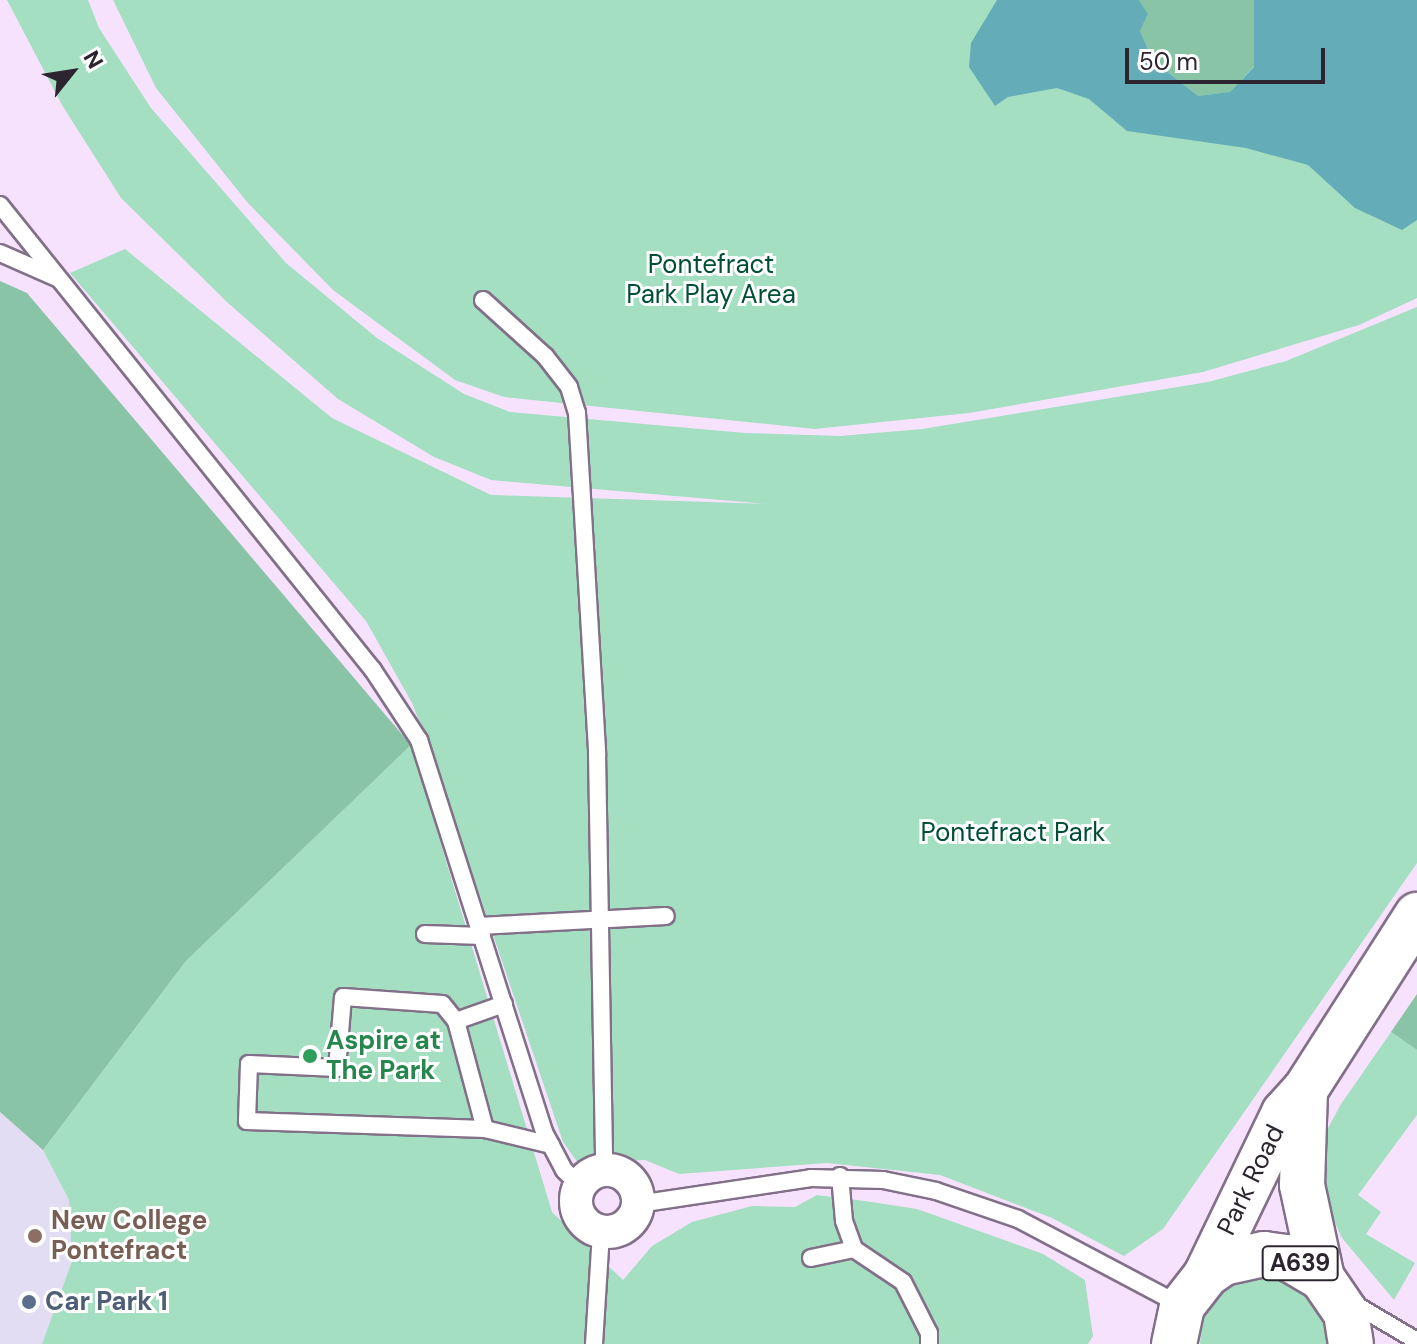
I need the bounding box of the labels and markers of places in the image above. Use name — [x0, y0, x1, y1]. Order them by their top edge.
place label: Aspire at The Park — [326, 1025, 441, 1086]
marker: Aspire at The Park — [301, 1047, 319, 1065]
place label: New College Pontefract — [51, 1205, 207, 1266]
marker: New College Pontefract — [26, 1227, 44, 1245]
place label: Car Park 1 — [45, 1286, 168, 1318]
marker: Car Park 1 — [20, 1293, 38, 1311]

